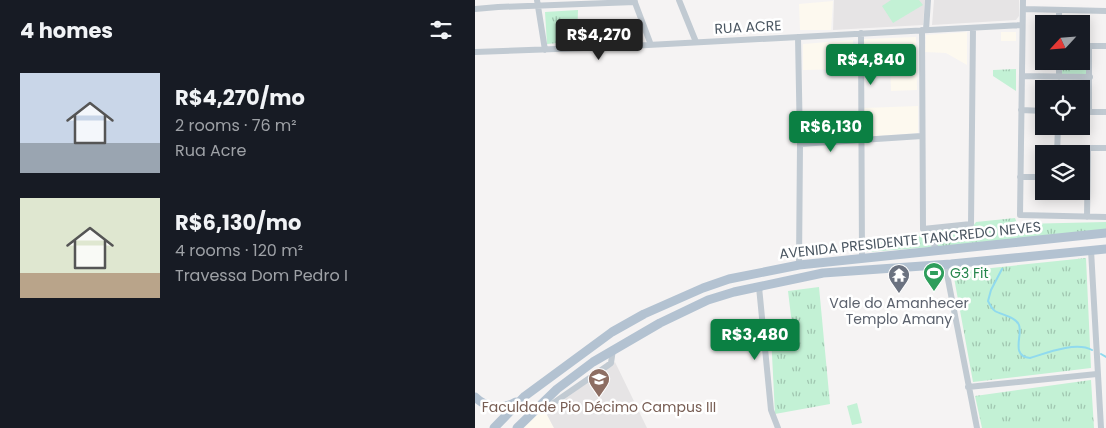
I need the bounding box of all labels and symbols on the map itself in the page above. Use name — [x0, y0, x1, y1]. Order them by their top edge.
street label: RUA ACRE — [714, 15, 782, 39]
north arrow — [1035, 15, 1090, 70]
pin: R$4,270 — [553, 18, 645, 61]
pin: R$4,840 — [825, 44, 917, 86]
pin: R$6,130 — [785, 110, 877, 153]
street label: AVENIDA PRESIDENTE TANCREDO NEVES — [778, 216, 1042, 264]
sports icon: G3 Fit — [922, 261, 946, 292]
temple icon: Vale do Amanhecer Templo Amany — [887, 263, 911, 294]
place label: G3 Fit — [950, 263, 988, 283]
place label: Vale do Amanhecer Templo Amany — [829, 293, 969, 329]
pin: R$3,480 — [709, 318, 801, 361]
school or university icon: Faculdade Pio Décimo Campus III — [587, 367, 611, 398]
place label: Faculdade Pio Décimo Campus III — [482, 397, 716, 417]

